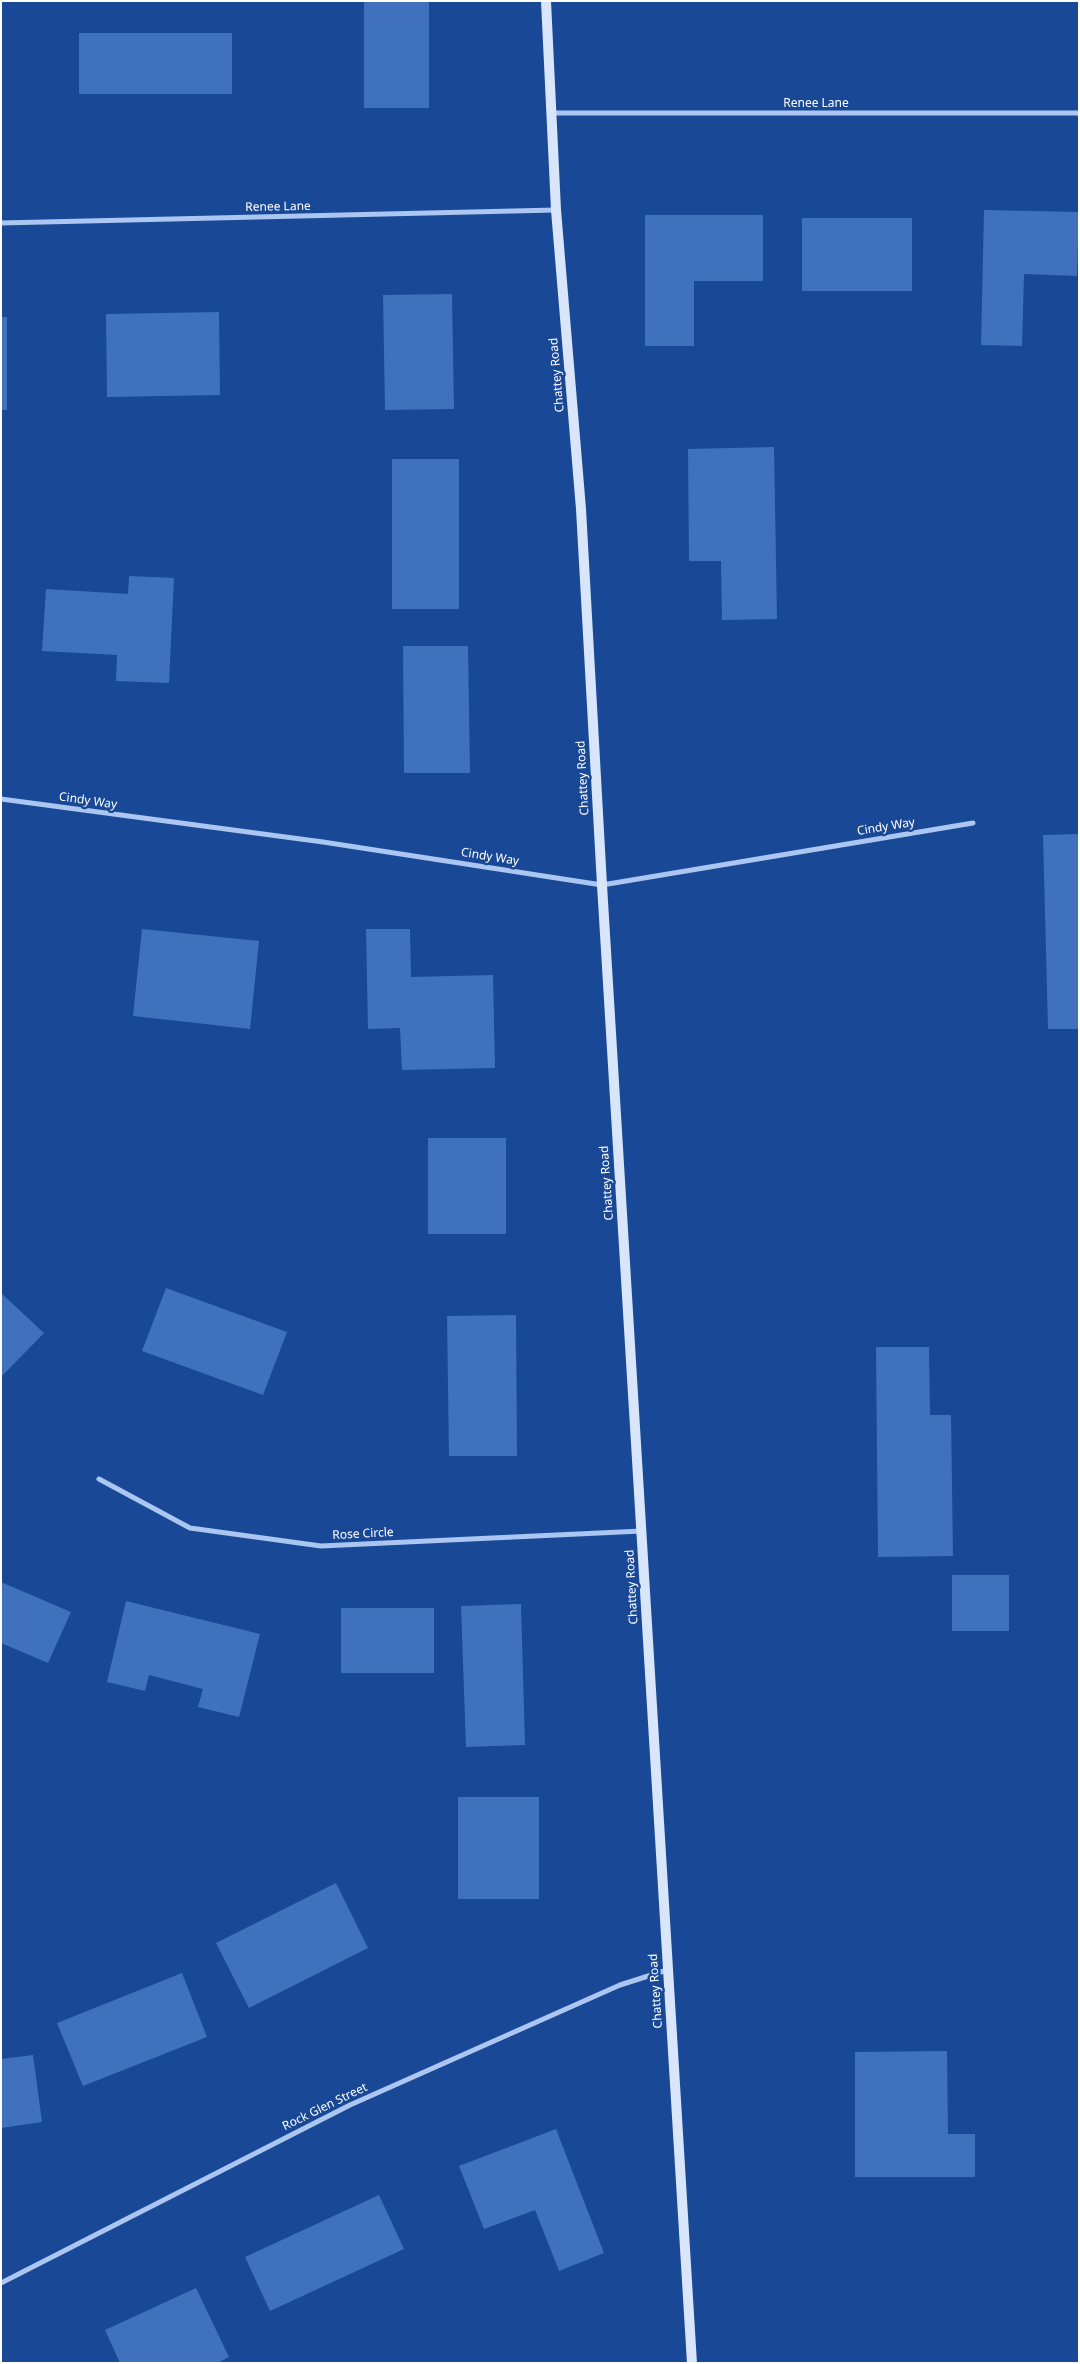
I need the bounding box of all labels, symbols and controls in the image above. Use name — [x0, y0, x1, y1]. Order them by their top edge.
street label: Renee Lane — [783, 97, 849, 111]
street label: Renee Lane — [245, 199, 311, 215]
street label: Chattey Road — [547, 337, 567, 413]
street label: Chattey Road — [574, 740, 592, 816]
street label: Cindy Way — [58, 790, 118, 812]
street label: Cindy Way — [856, 815, 916, 839]
street label: Cindy Way — [460, 845, 520, 869]
street label: Chattey Road — [597, 1145, 617, 1221]
street label: Rose Circle — [332, 1525, 394, 1543]
street label: Chattey Road — [623, 1549, 641, 1625]
street label: Chattey Road — [646, 1953, 666, 2029]
street label: Rock Glen Street — [280, 2080, 370, 2134]

